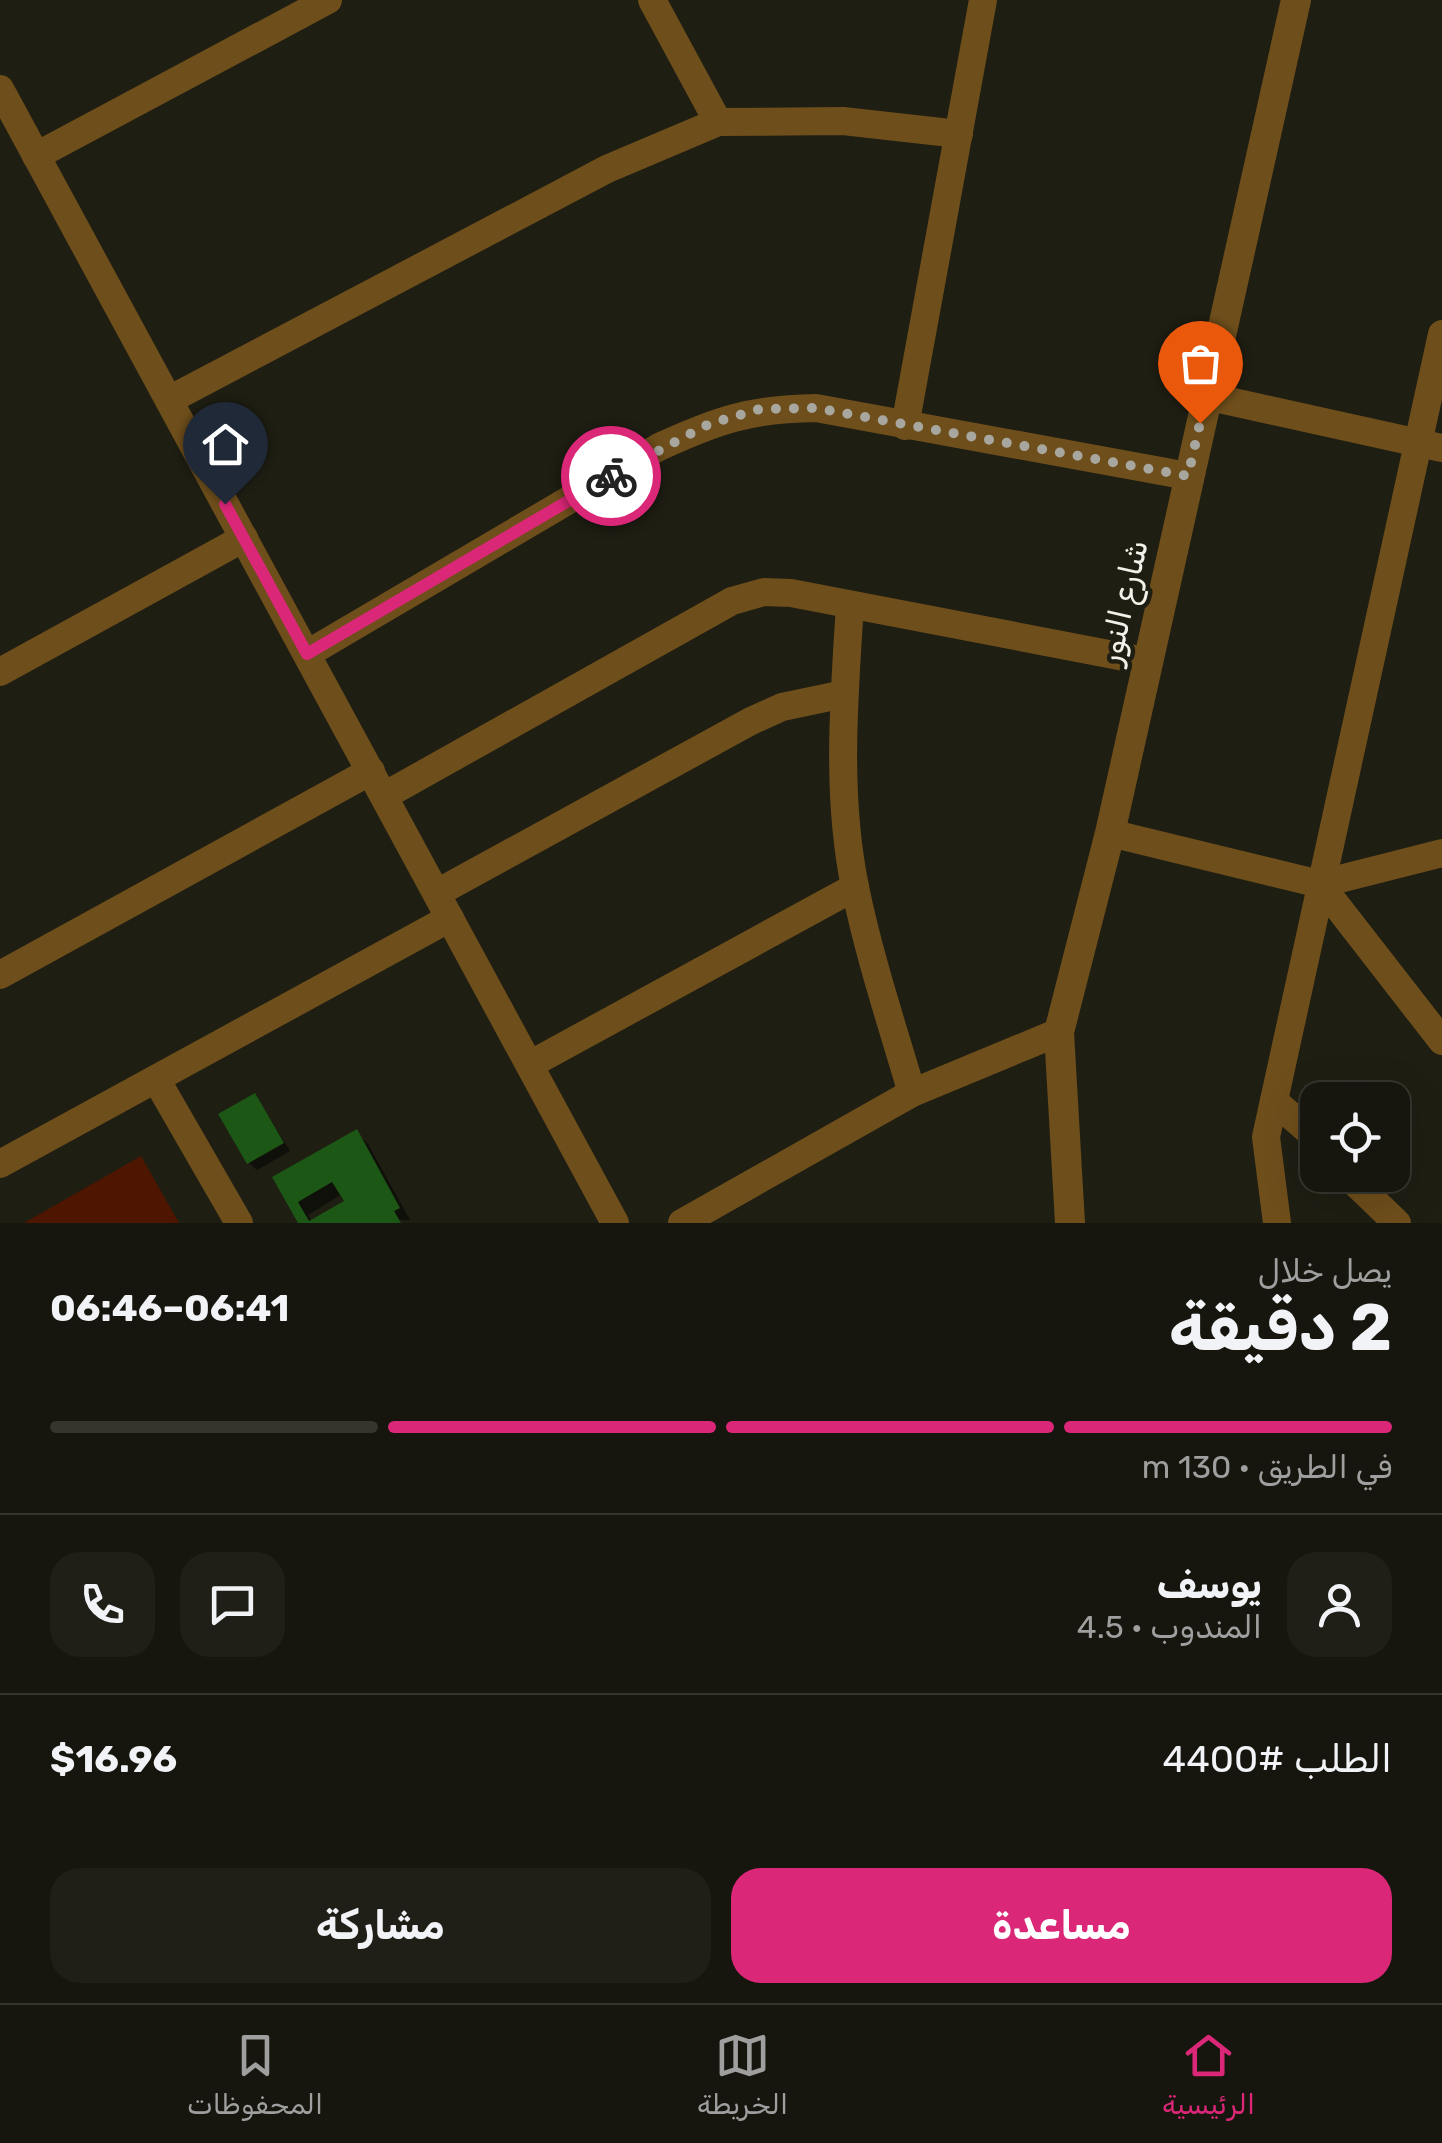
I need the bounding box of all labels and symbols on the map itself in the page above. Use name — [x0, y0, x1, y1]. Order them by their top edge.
pin — [1158, 321, 1243, 424]
pin — [183, 402, 268, 505]
courier — [561, 426, 661, 526]
street label: شارع النور — [1090, 536, 1159, 671]

